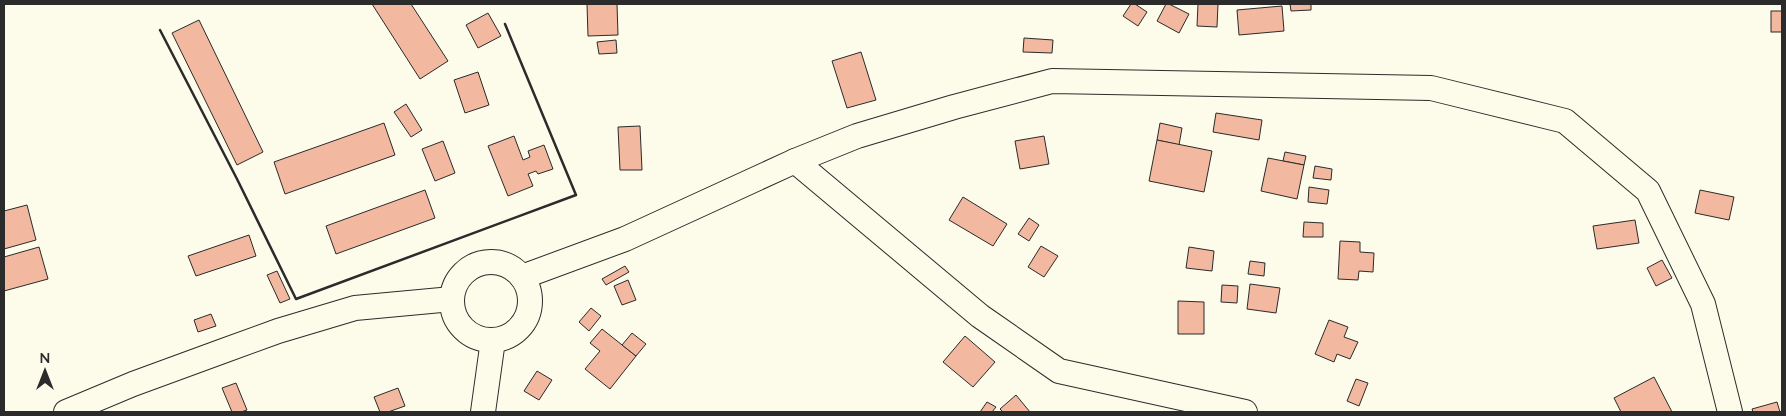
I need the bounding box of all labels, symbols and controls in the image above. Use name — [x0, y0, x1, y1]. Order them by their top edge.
north arrow — [20, 346, 70, 396]
text: N — [40, 349, 50, 366]

